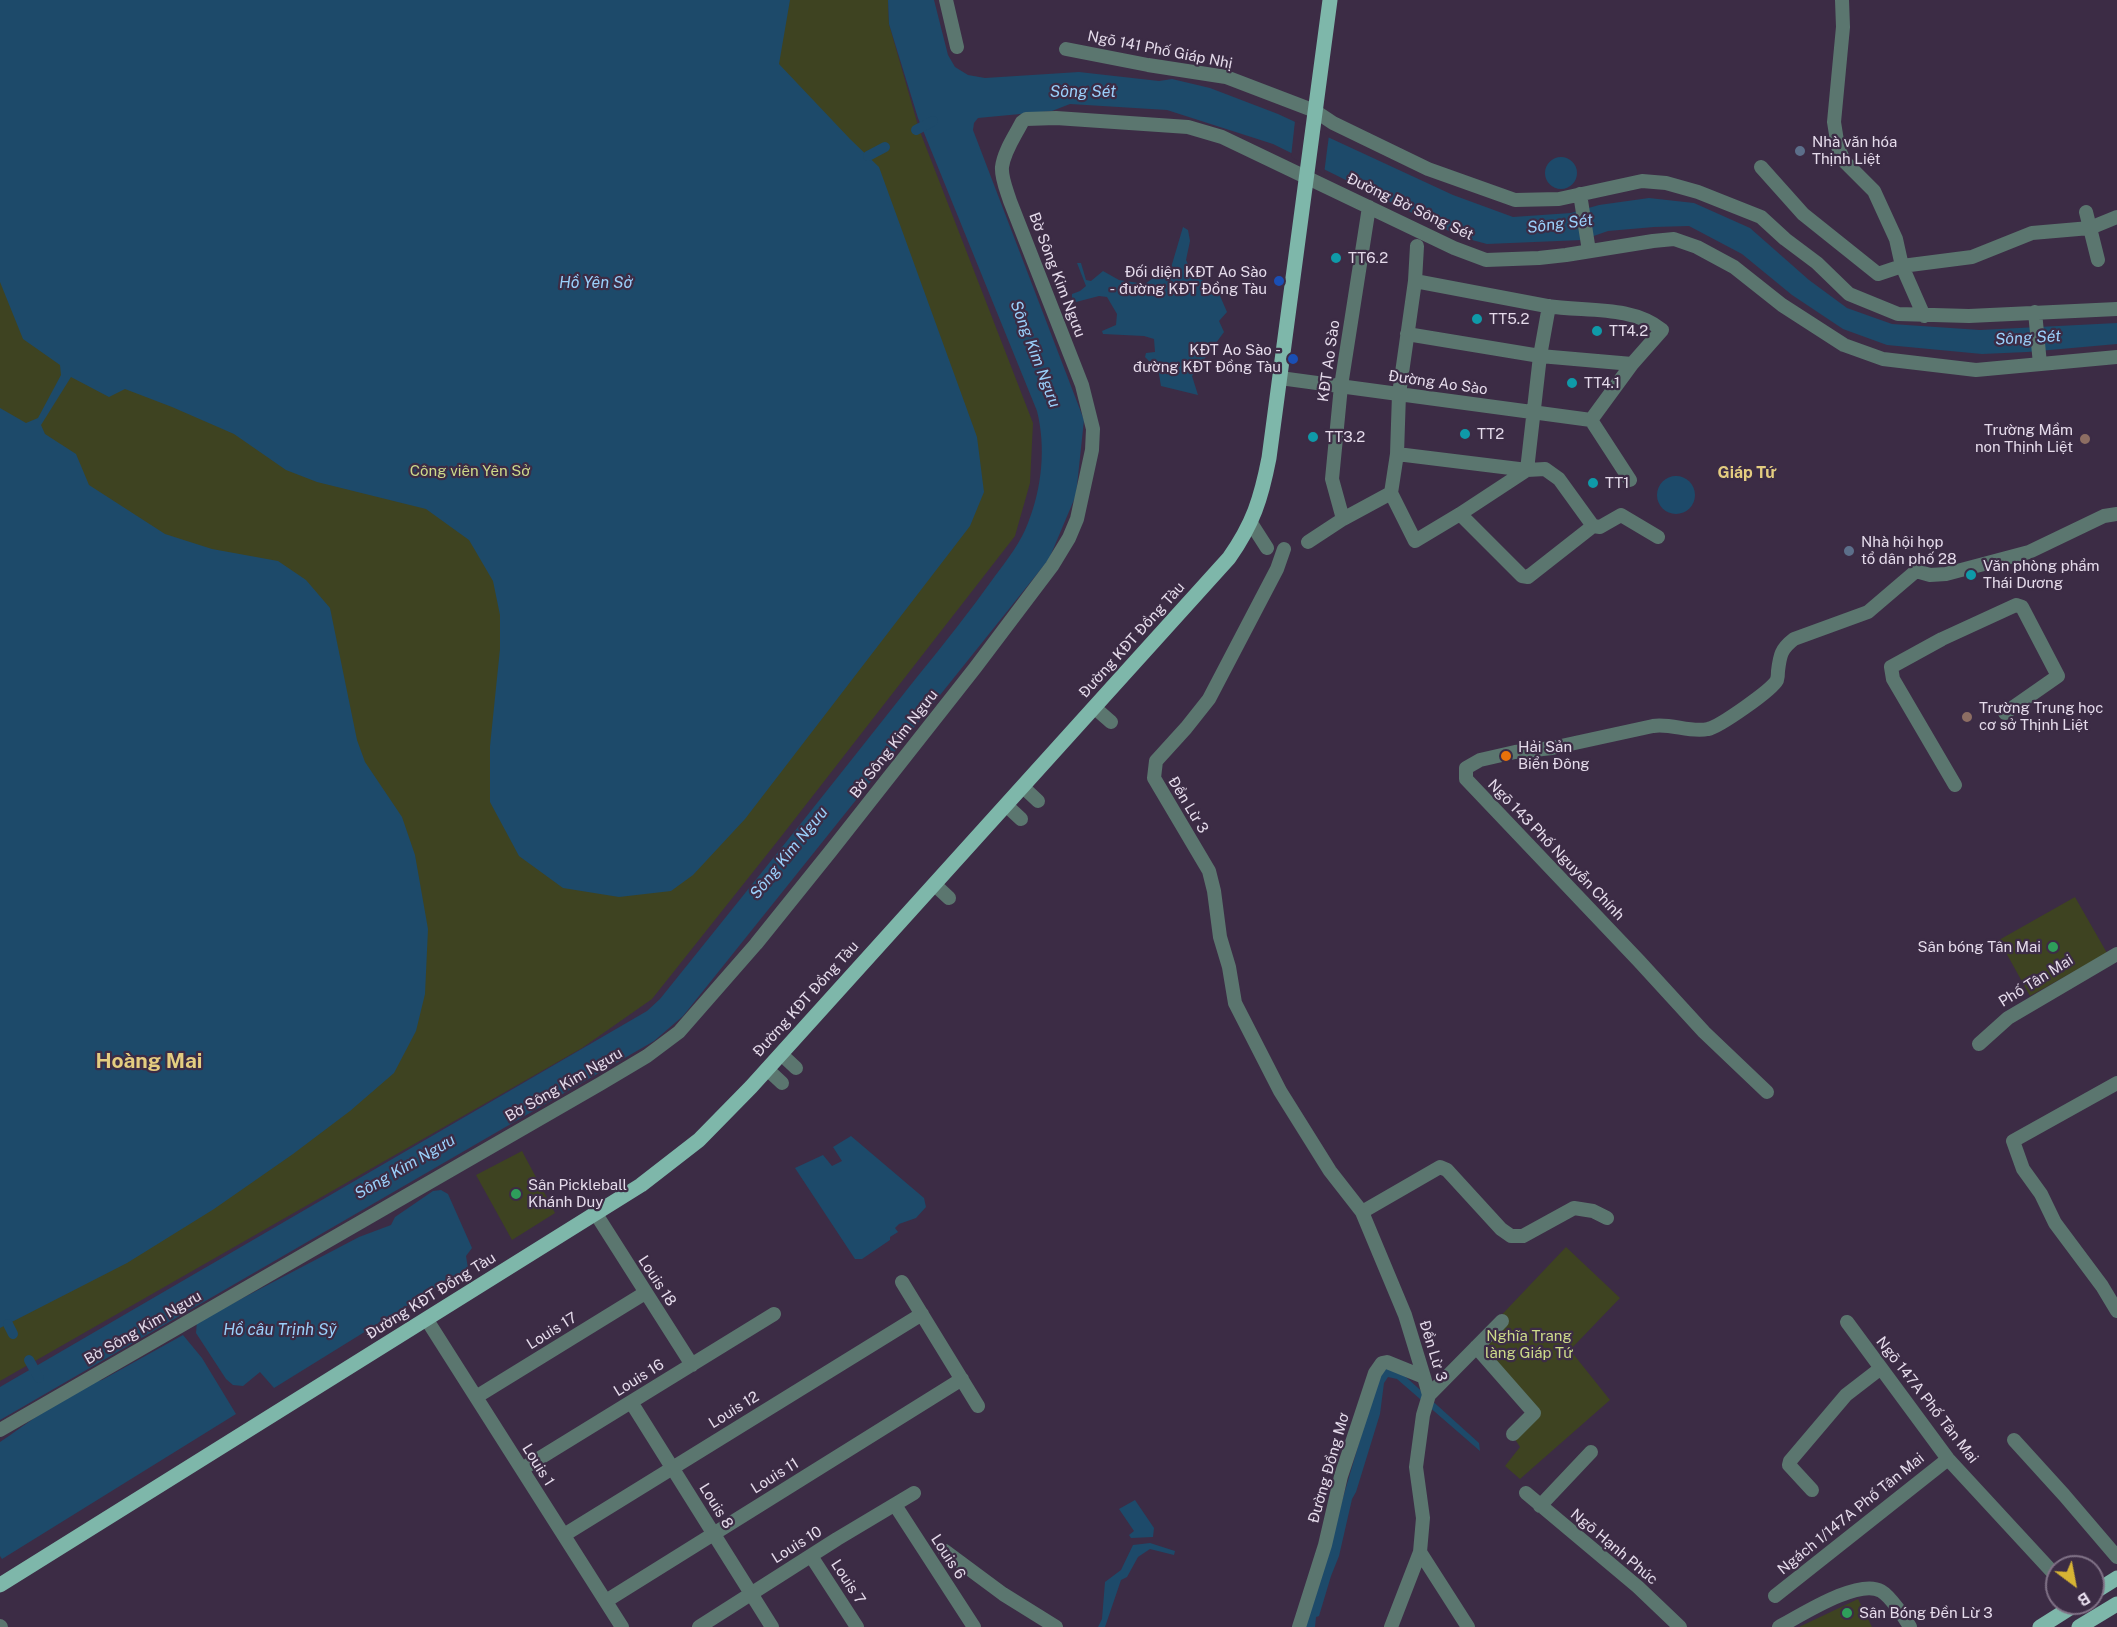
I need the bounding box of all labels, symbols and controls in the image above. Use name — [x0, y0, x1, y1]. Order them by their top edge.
street label: Ngõ 141 Phố Giáp Nhị — [1086, 27, 1234, 73]
water label: Sông Sét — [1050, 82, 1116, 102]
place label: Nhà văn hóa Thịnh Liệt — [1812, 133, 1897, 168]
marker: Nhà văn hóa Thịnh Liệt — [1793, 144, 1807, 158]
street label: Đường Bờ Sông Sét — [1344, 170, 1476, 244]
street label: Bờ Sông Kim Ngưu — [1025, 210, 1089, 340]
water label: Sông Sét — [1526, 210, 1594, 238]
place label: TT6.2 — [1348, 249, 1388, 267]
marker: TT6.2 — [1329, 251, 1343, 265]
place label: Đối diện KĐT Ao Sào - đường KĐT Đồng Tàu — [1110, 263, 1267, 298]
water label: Hồ Yên Sở — [559, 273, 633, 293]
marker: Đối diện KĐT Ao Sào - đường KĐT Đồng Tàu — [1272, 274, 1286, 288]
water label: Sông Kim Ngưu — [1006, 298, 1064, 410]
place label: TT5.2 — [1489, 310, 1529, 328]
marker: TT5.2 — [1470, 312, 1484, 326]
street label: KĐT Ao Sào — [1314, 319, 1344, 403]
place label: TT4.2 — [1609, 322, 1648, 340]
marker: TT4.2 — [1590, 324, 1604, 338]
water label: Sông Sét — [1994, 327, 2062, 349]
place label: KĐT Ao Sào - đường KĐT Đồng Tàu — [1133, 341, 1281, 376]
marker: KĐT Ao Sào - đường KĐT Đồng Tàu — [1286, 352, 1300, 366]
street label: Đường Ao Sào — [1387, 367, 1489, 399]
place label: TT4.1 — [1584, 374, 1620, 392]
marker: TT4.1 — [1565, 376, 1579, 390]
place label: Trường Mầm non Thịnh Liệt — [1975, 421, 2073, 456]
place label: TT2 — [1477, 425, 1504, 443]
marker: TT2 — [1458, 427, 1472, 441]
place label: TT3.2 — [1325, 428, 1365, 446]
marker: TT3.2 — [1306, 430, 1320, 444]
marker: Trường Mầm non Thịnh Liệt — [2078, 432, 2092, 446]
park label: Công viên Yên Sở — [410, 462, 530, 480]
district label: Giáp Tứ — [1717, 463, 1777, 483]
place label: TT1 — [1605, 474, 1629, 492]
marker: TT1 — [1586, 476, 1600, 490]
place label: Nhà hội họp tổ dân phố 28 — [1861, 533, 1957, 568]
marker: Nhà hội họp tổ dân phố 28 — [1842, 544, 1856, 558]
place label: Văn phòng phẩm Thái Dương — [1983, 557, 2100, 592]
marker: Văn phòng phẩm Thái Dương — [1964, 568, 1978, 582]
street label: Đường KĐT Đồng Tàu — [1075, 578, 1189, 702]
street label: Bờ Sông Kim Ngưu — [846, 686, 942, 802]
place label: Trường Trung học cơ sở Thịnh Liệt — [1979, 699, 2103, 734]
marker: Trường Trung học cơ sở Thịnh Liệt — [1960, 710, 1974, 724]
place label: Hải Sản Biển Đông — [1518, 738, 1590, 773]
marker: Hải Sản Biển Đông — [1499, 749, 1513, 763]
street label: Đền Lừ 3 — [1164, 773, 1212, 837]
street label: Ngõ 143 Phố Nguyễn Chính — [1484, 776, 1628, 924]
water label: Sông Kim Ngưu — [746, 803, 832, 903]
street label: Đường KĐT Đồng Tàu — [749, 937, 863, 1061]
place label: Sân bóng Tân Mai — [1917, 938, 2041, 956]
marker: Sân bóng Tân Mai — [2046, 940, 2060, 954]
street label: Phố Tân Mai — [1996, 951, 2076, 1011]
street label: Bờ Sông Kim Ngưu — [502, 1044, 626, 1126]
district label: Hoàng Mai — [96, 1049, 202, 1075]
water label: Sông Kim Ngưu — [351, 1130, 459, 1204]
place label: Sân Pickleball Khánh Duy — [528, 1176, 627, 1211]
marker: Sân Pickleball Khánh Duy — [509, 1187, 523, 1201]
street label: Đường KĐT Đồng Tàu — [363, 1249, 499, 1343]
street label: Louis 18 — [634, 1252, 680, 1310]
street label: Bờ Sông Kim Ngưu — [81, 1287, 205, 1369]
street label: Louis 17 — [524, 1309, 580, 1353]
street label: Đền Lừ 3 — [1415, 1318, 1451, 1384]
water label: Hồ câu Trịnh Sỹ — [223, 1320, 337, 1340]
park label: Nghĩa Trang làng Giáp Tứ — [1485, 1327, 1573, 1362]
street label: Ngõ 147A Phố Tân Mai — [1872, 1333, 1982, 1467]
street label: Louis 16 — [610, 1356, 668, 1400]
street label: Louis 12 — [706, 1388, 762, 1432]
street label: Đường Đồng Mơ — [1305, 1411, 1353, 1525]
street label: Louis 1 — [518, 1440, 558, 1490]
street label: Ngách 1/147A Phố Tân Mai — [1774, 1449, 1928, 1579]
street label: Louis 11 — [748, 1454, 802, 1498]
street label: Louis 8 — [695, 1480, 737, 1532]
street label: Ngõ Hạnh Phúc — [1567, 1505, 1661, 1589]
street label: Louis 10 — [769, 1523, 825, 1567]
street label: Louis 6 — [927, 1531, 969, 1583]
north arrow — [2045, 1555, 2105, 1615]
street label: Louis 7 — [827, 1556, 869, 1608]
text: B — [2074, 1588, 2093, 1610]
place label: Sân Bóng Đền Lừ 3 — [1859, 1604, 1993, 1622]
marker: Sân Bóng Đền Lừ 3 — [1840, 1606, 1854, 1620]

